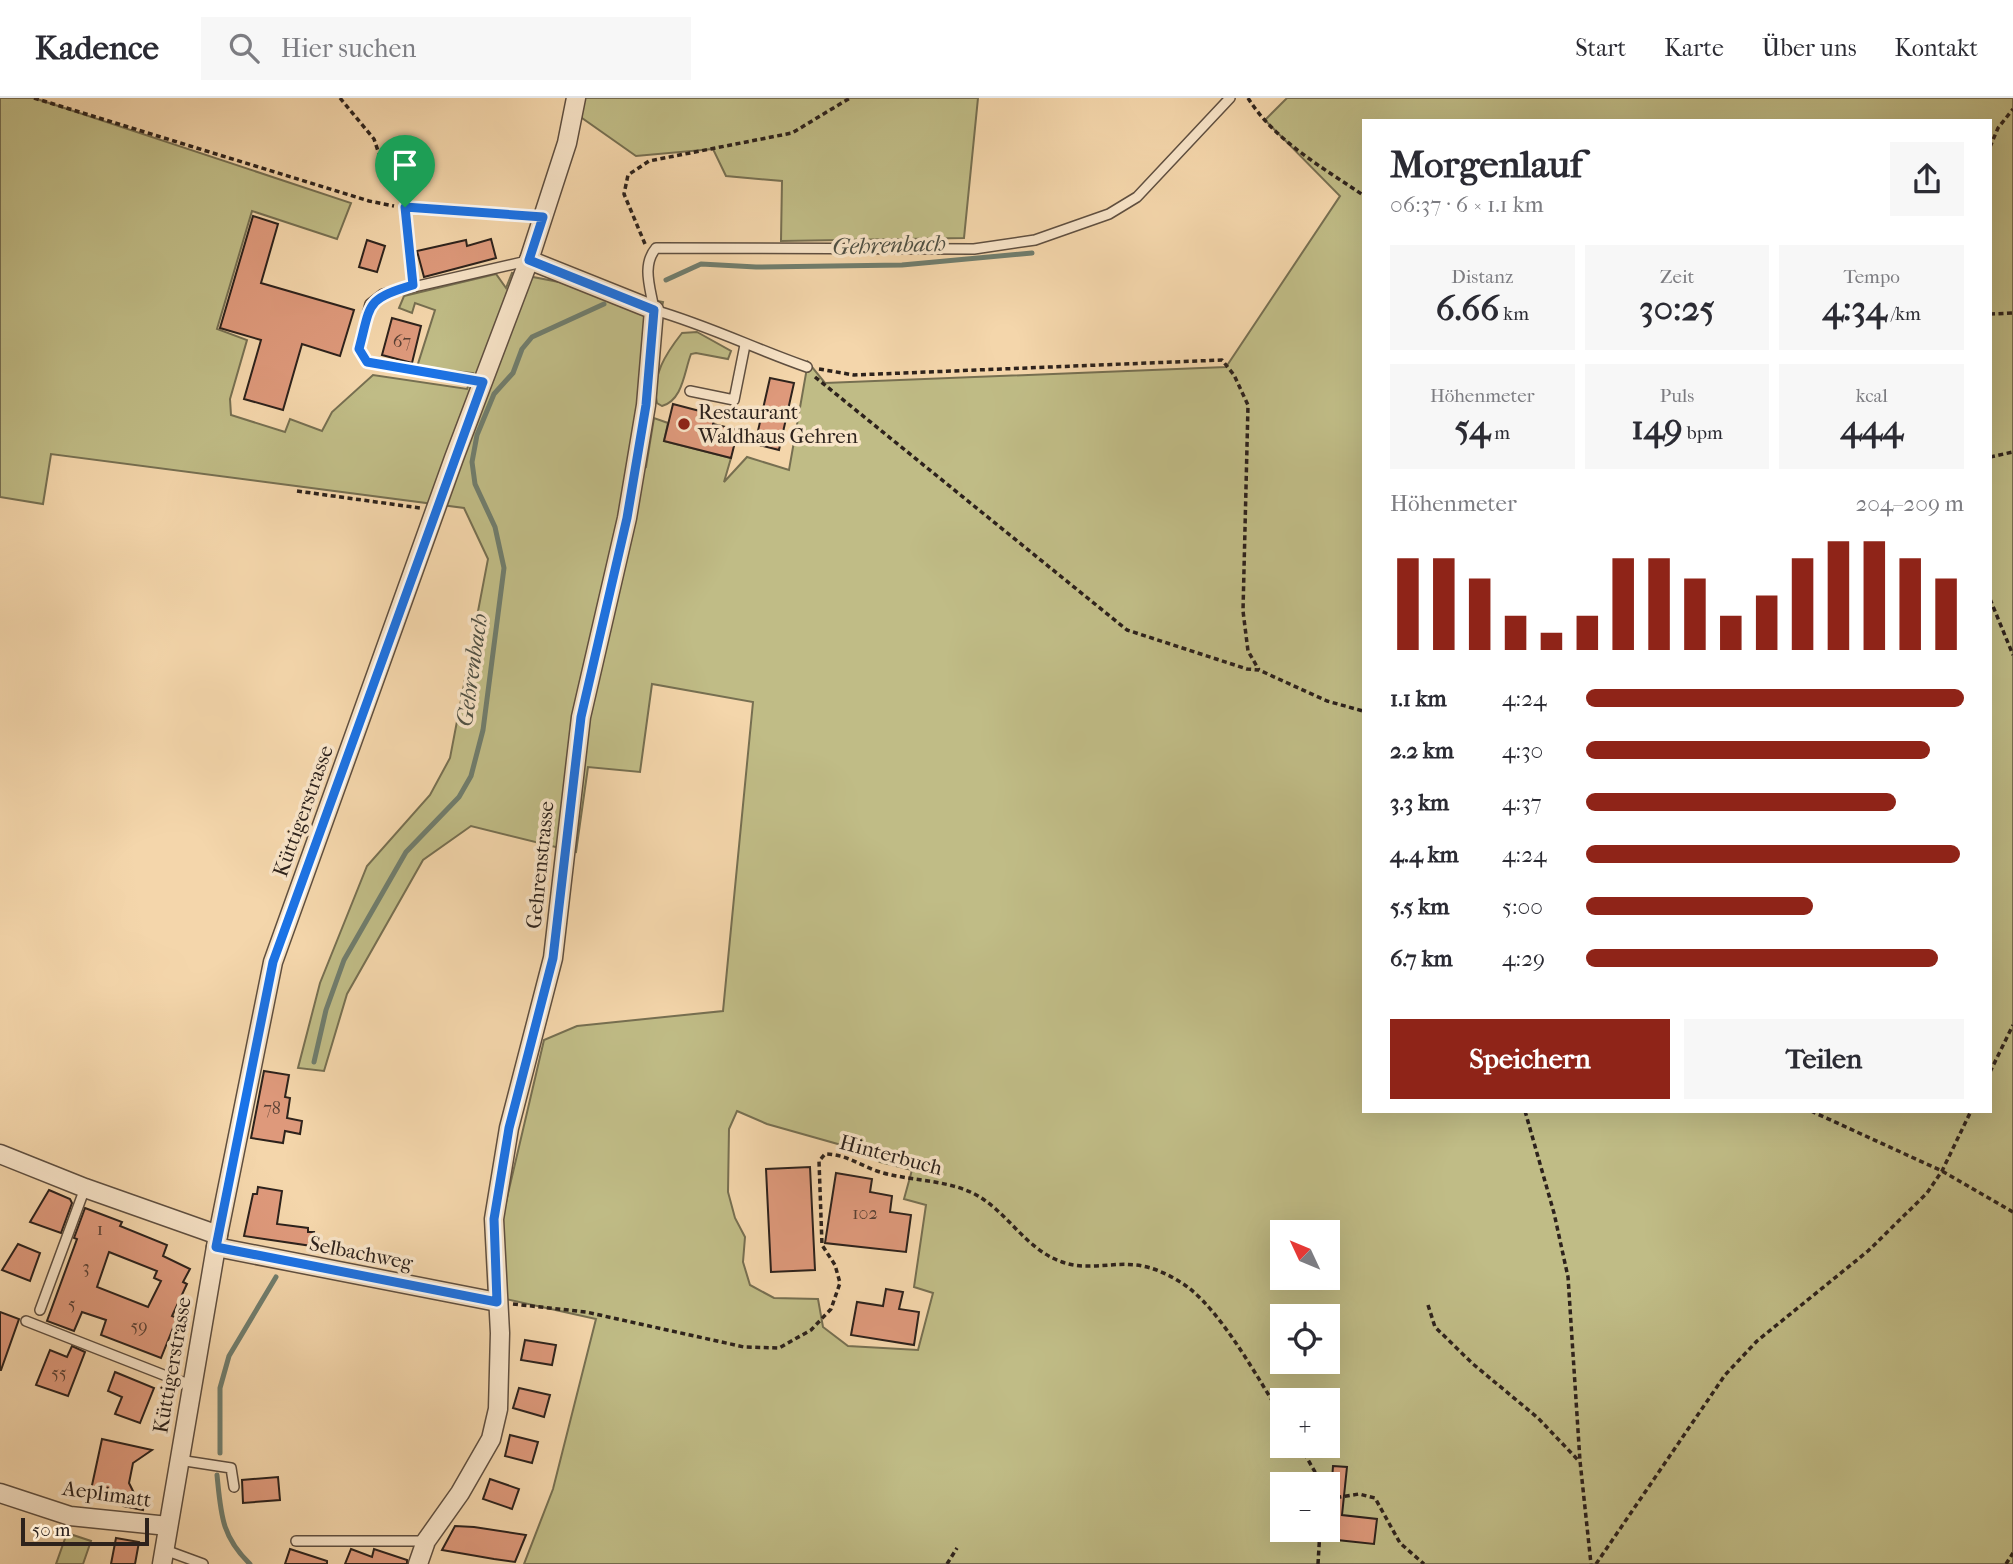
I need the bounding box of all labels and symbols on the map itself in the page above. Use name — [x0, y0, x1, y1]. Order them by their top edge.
pin — [375, 135, 435, 207]
water label: Gehrenbach — [832, 230, 946, 260]
house number: 67 — [393, 331, 411, 352]
place label: Restaurant Waldhaus Gehren — [697, 400, 858, 448]
marker: Restaurant Waldhaus Gehren — [676, 416, 692, 432]
water label: Gehrenbach — [451, 612, 493, 728]
street label: Küttigerstrasse — [268, 742, 338, 880]
street label: Gehrenstrasse — [521, 800, 559, 930]
house number: 78 — [263, 1098, 281, 1119]
street label: Hinterbuch — [837, 1130, 945, 1180]
house number: 102 — [852, 1203, 878, 1224]
house number: 1 — [97, 1219, 103, 1240]
north arrow — [1270, 1220, 1340, 1290]
street label: Selbachweg — [307, 1231, 416, 1275]
house number: 3 — [82, 1257, 90, 1278]
house number: 5 — [68, 1294, 76, 1315]
street label: Küttigerstrasse — [148, 1295, 196, 1435]
house number: 59 — [130, 1316, 148, 1337]
house number: 55 — [51, 1363, 67, 1384]
street label: Aeplimatt — [60, 1476, 153, 1512]
scale bar — [21, 1515, 149, 1547]

